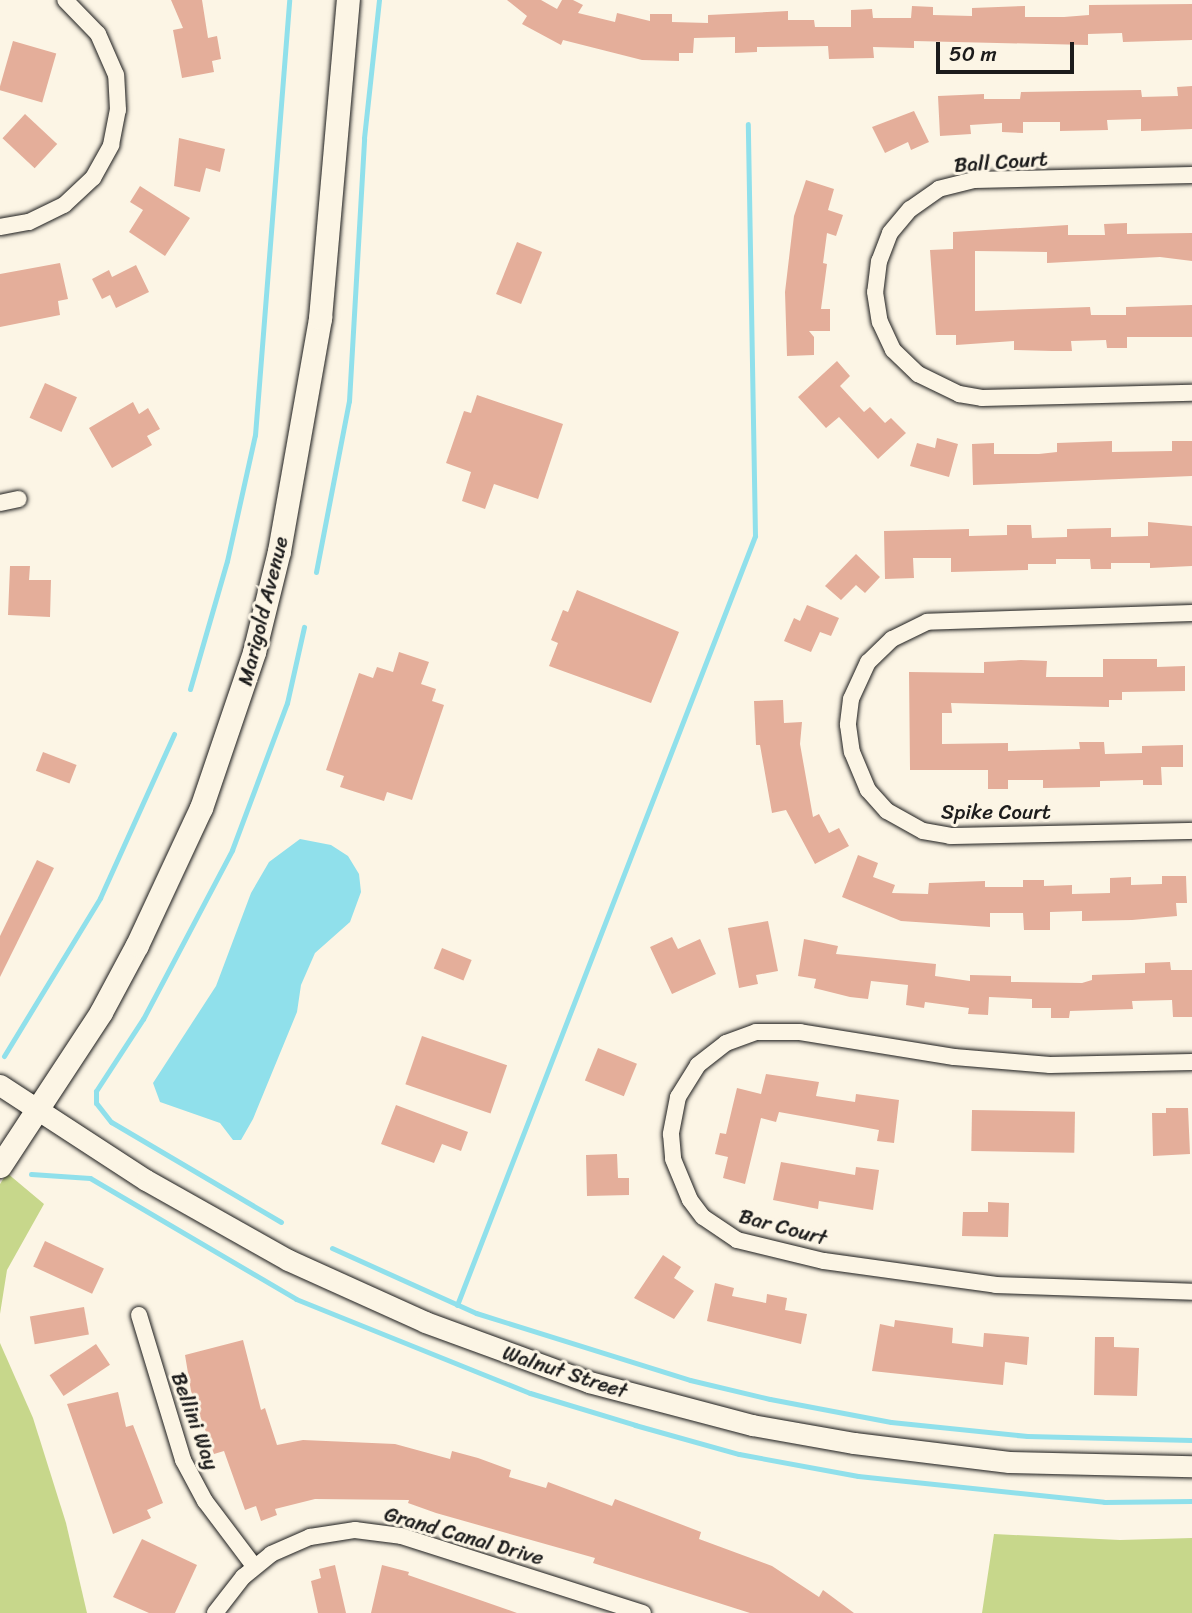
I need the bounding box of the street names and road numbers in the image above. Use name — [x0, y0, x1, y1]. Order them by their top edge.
street label: Ball Court — [953, 146, 1049, 178]
street label: Marigold Avenue — [232, 534, 294, 688]
street label: Spike Court — [941, 799, 1051, 825]
street label: Bar Court — [736, 1203, 830, 1251]
street label: Walnut Street — [499, 1340, 631, 1404]
street label: Bellini Way — [166, 1369, 224, 1473]
street label: Grand Canal Drive — [381, 1501, 547, 1571]

